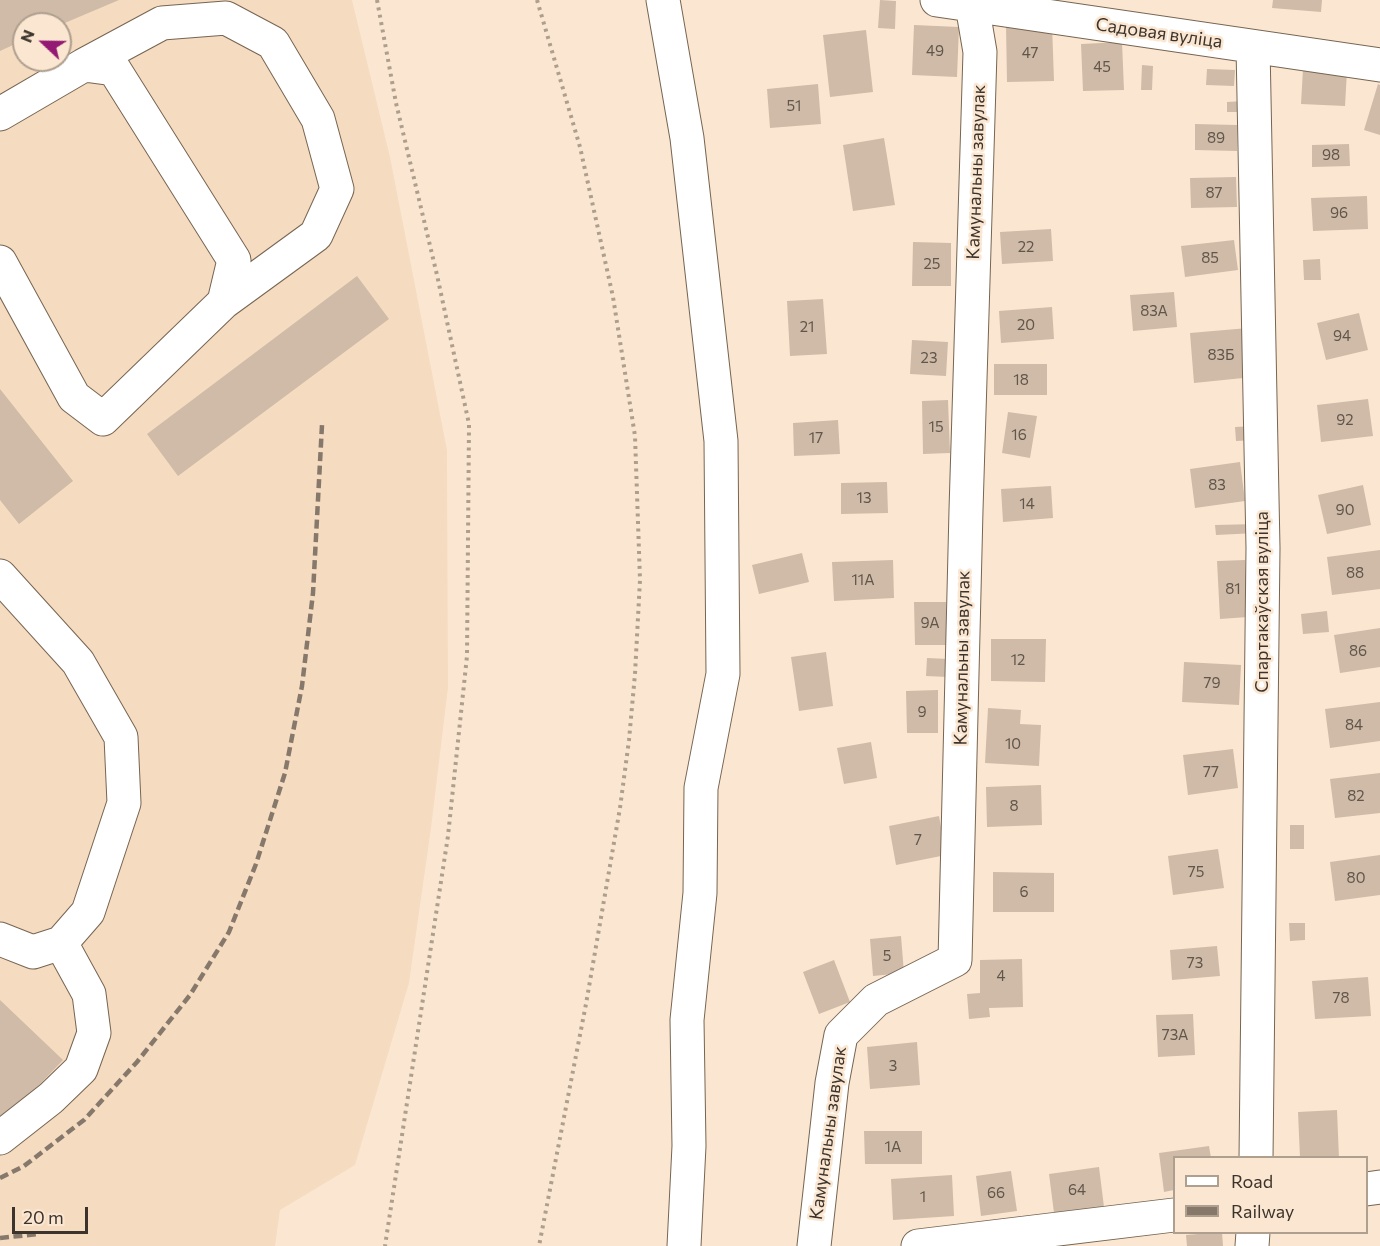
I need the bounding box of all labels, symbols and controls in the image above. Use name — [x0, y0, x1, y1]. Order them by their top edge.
north arrow — [12, 12, 72, 72]
street label: Садовая вуліца — [1094, 13, 1224, 53]
text: N — [16, 27, 38, 45]
house number: 49 — [926, 42, 944, 60]
house number: 47 — [1022, 44, 1038, 62]
house number: 45 — [1093, 58, 1111, 76]
street label: Камунальны завулак — [962, 84, 990, 260]
house number: 51 — [786, 97, 802, 115]
house number: 89 — [1207, 129, 1225, 147]
house number: 98 — [1322, 146, 1340, 164]
house number: 87 — [1206, 184, 1222, 202]
house number: 96 — [1330, 204, 1348, 222]
house number: 22 — [1018, 238, 1034, 256]
house number: 85 — [1201, 249, 1219, 267]
house number: 25 — [924, 255, 940, 273]
house number: 83А — [1140, 302, 1168, 320]
house number: 20 — [1017, 316, 1035, 334]
house number: 21 — [800, 318, 814, 336]
house number: 94 — [1333, 327, 1351, 345]
house number: 83Б — [1207, 346, 1235, 364]
house number: 23 — [921, 349, 937, 367]
house number: 18 — [1013, 371, 1029, 389]
house number: 92 — [1336, 411, 1354, 429]
house number: 15 — [928, 418, 944, 436]
house number: 16 — [1011, 426, 1027, 444]
house number: 17 — [809, 429, 823, 447]
house number: 83 — [1208, 476, 1226, 494]
house number: 13 — [857, 489, 871, 507]
house number: 14 — [1019, 495, 1035, 513]
house number: 90 — [1336, 501, 1354, 519]
street label: Спартакаўская вуліца — [1251, 511, 1273, 693]
house number: 88 — [1346, 564, 1364, 582]
street label: Камунальны завулак — [950, 570, 974, 746]
house number: 11А — [851, 571, 875, 589]
house number: 81 — [1225, 580, 1241, 598]
house number: 9А — [920, 614, 940, 632]
house number: 86 — [1349, 642, 1367, 660]
house number: 12 — [1011, 651, 1025, 669]
house number: 79 — [1204, 674, 1220, 692]
house number: 9 — [917, 703, 927, 721]
house number: 84 — [1345, 716, 1363, 734]
house number: 10 — [1005, 735, 1021, 753]
house number: 77 — [1203, 763, 1219, 781]
house number: 82 — [1347, 787, 1365, 805]
house number: 8 — [1009, 797, 1019, 815]
house number: 7 — [914, 831, 922, 849]
house number: 75 — [1188, 863, 1204, 881]
house number: 80 — [1347, 869, 1365, 887]
house number: 6 — [1019, 883, 1029, 901]
house number: 5 — [883, 947, 891, 965]
house number: 73 — [1187, 954, 1203, 972]
house number: 4 — [997, 967, 1005, 985]
house number: 78 — [1333, 989, 1349, 1007]
house number: 73А — [1162, 1026, 1188, 1044]
street label: Камунальны завулак — [805, 1045, 851, 1221]
house number: 3 — [889, 1057, 897, 1075]
house number: 1А — [885, 1138, 901, 1156]
legend — [1173, 1156, 1368, 1234]
text: Road — [1231, 1170, 1273, 1192]
house number: 64 — [1068, 1181, 1086, 1199]
house number: 66 — [987, 1184, 1005, 1202]
house number: 1 — [920, 1188, 926, 1206]
scale bar — [15, 1195, 92, 1233]
text: Railway — [1231, 1200, 1294, 1222]
text: 20 m — [23, 1206, 64, 1228]

